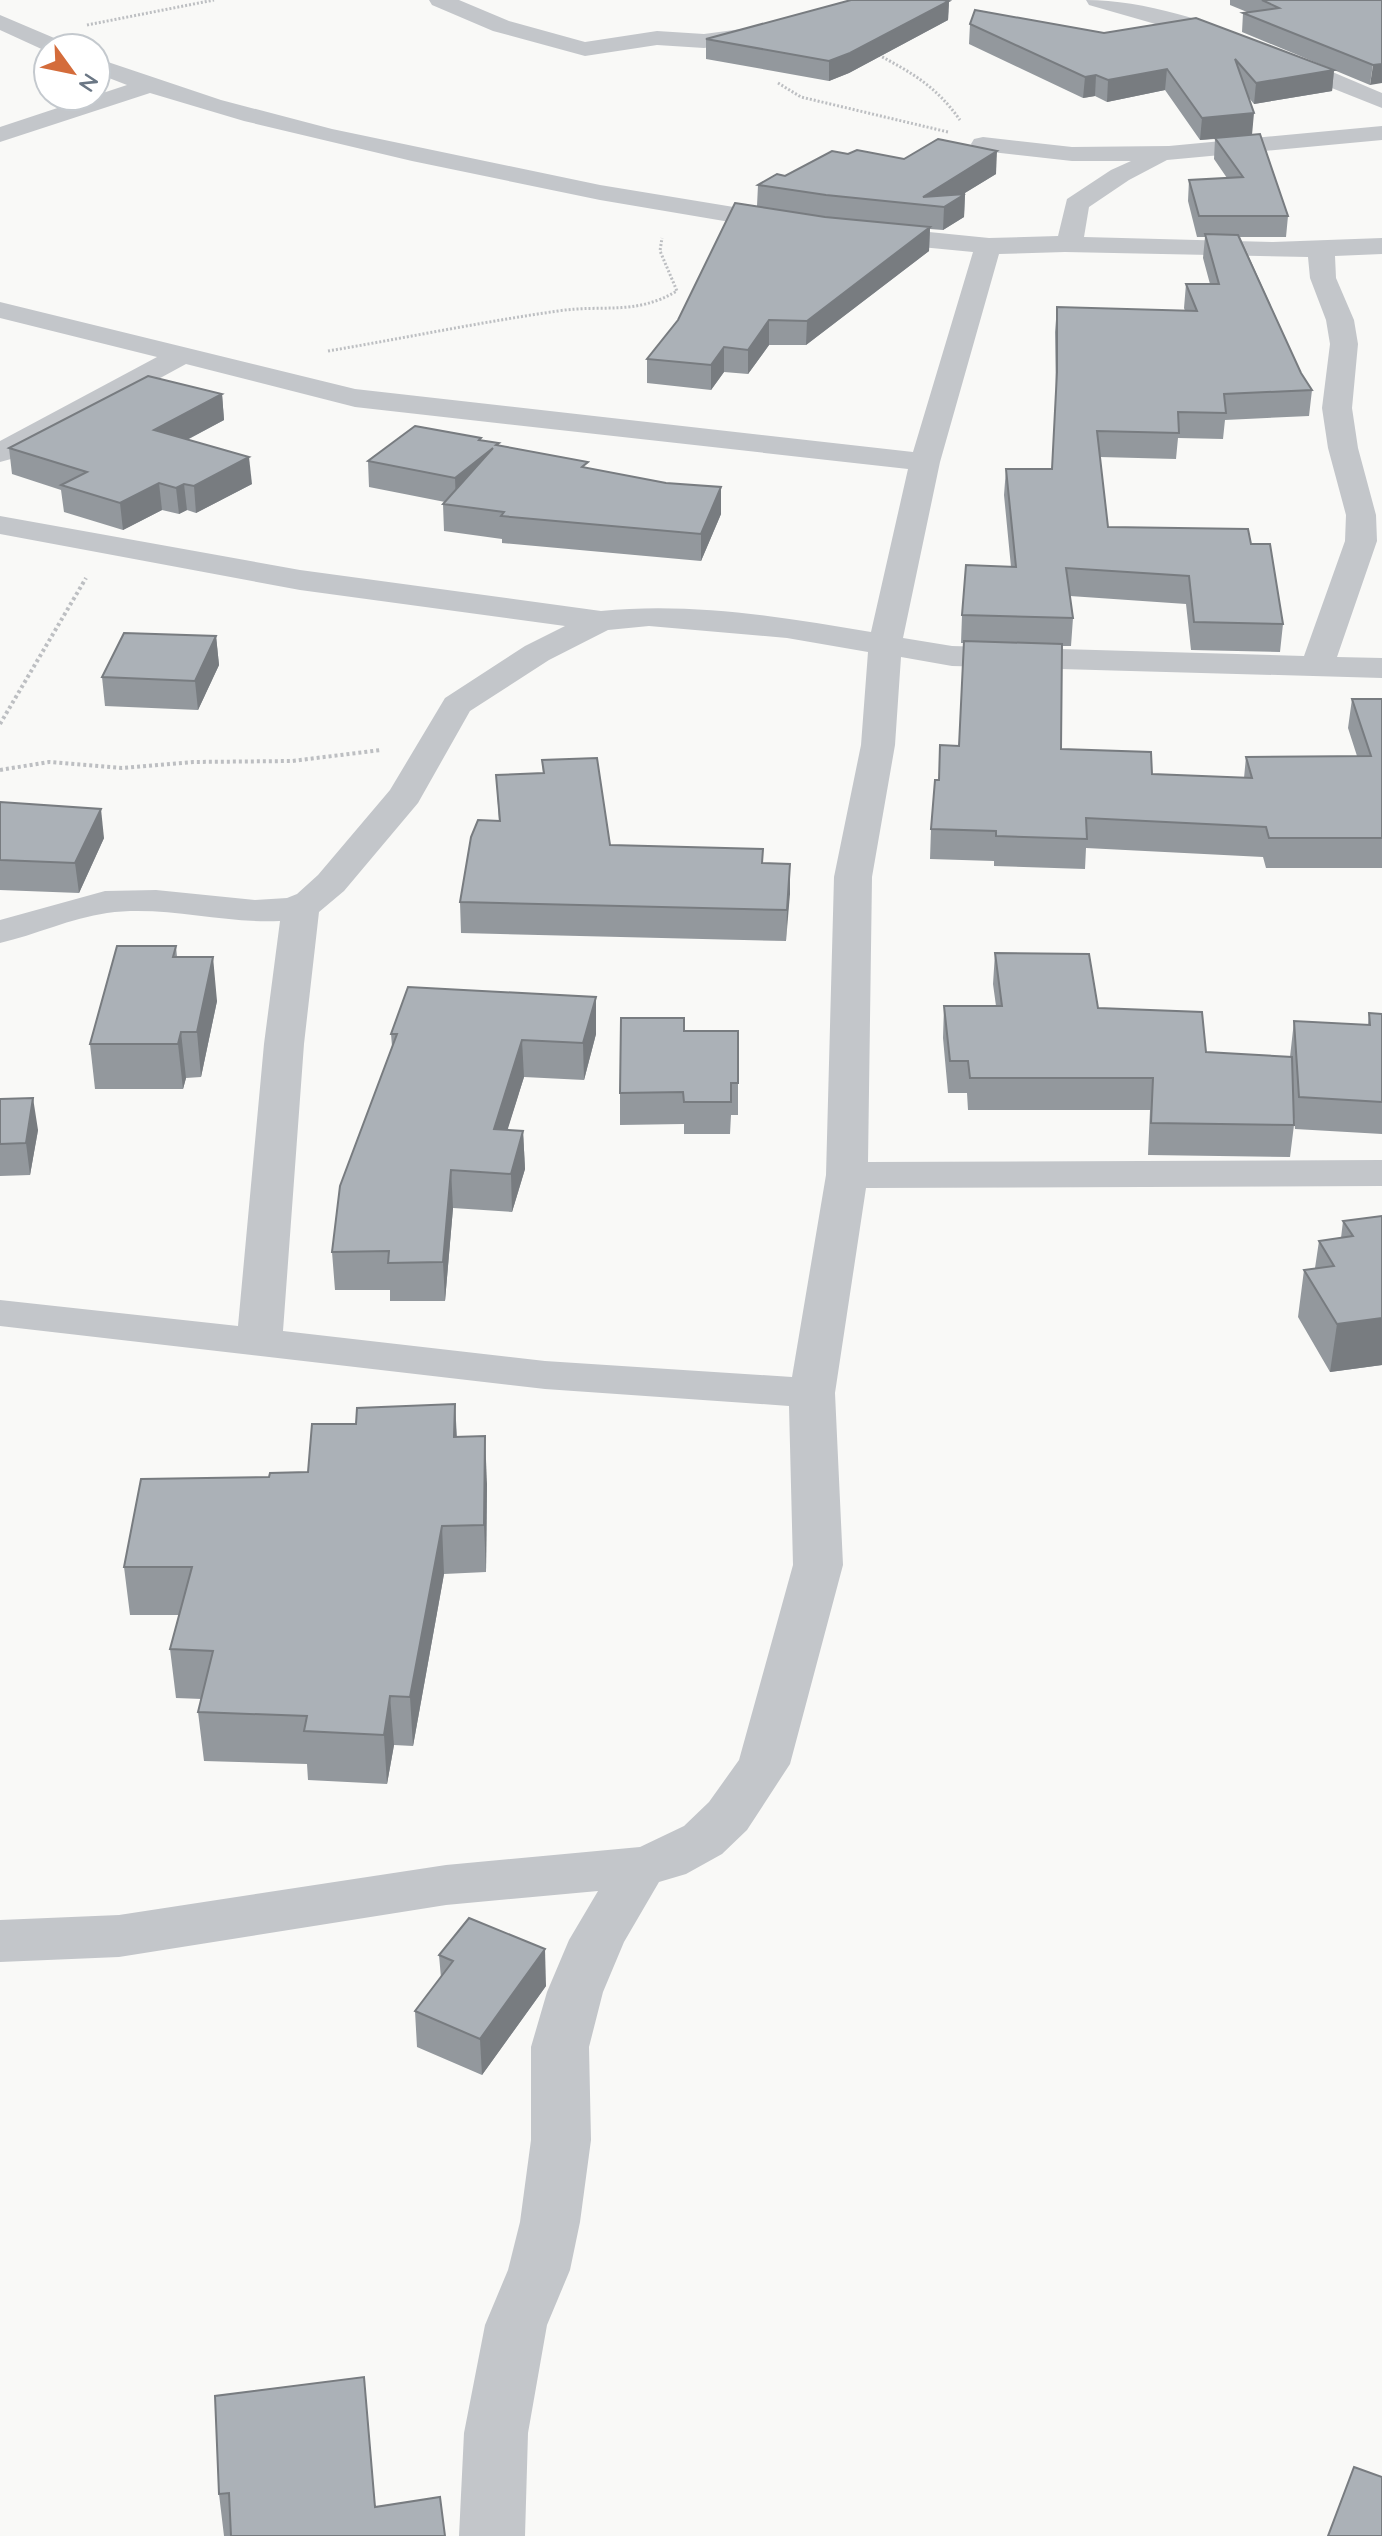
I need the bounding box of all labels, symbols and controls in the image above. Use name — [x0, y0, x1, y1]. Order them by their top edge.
north arrow — [32, 32, 112, 112]
text: N — [73, 68, 105, 97]

